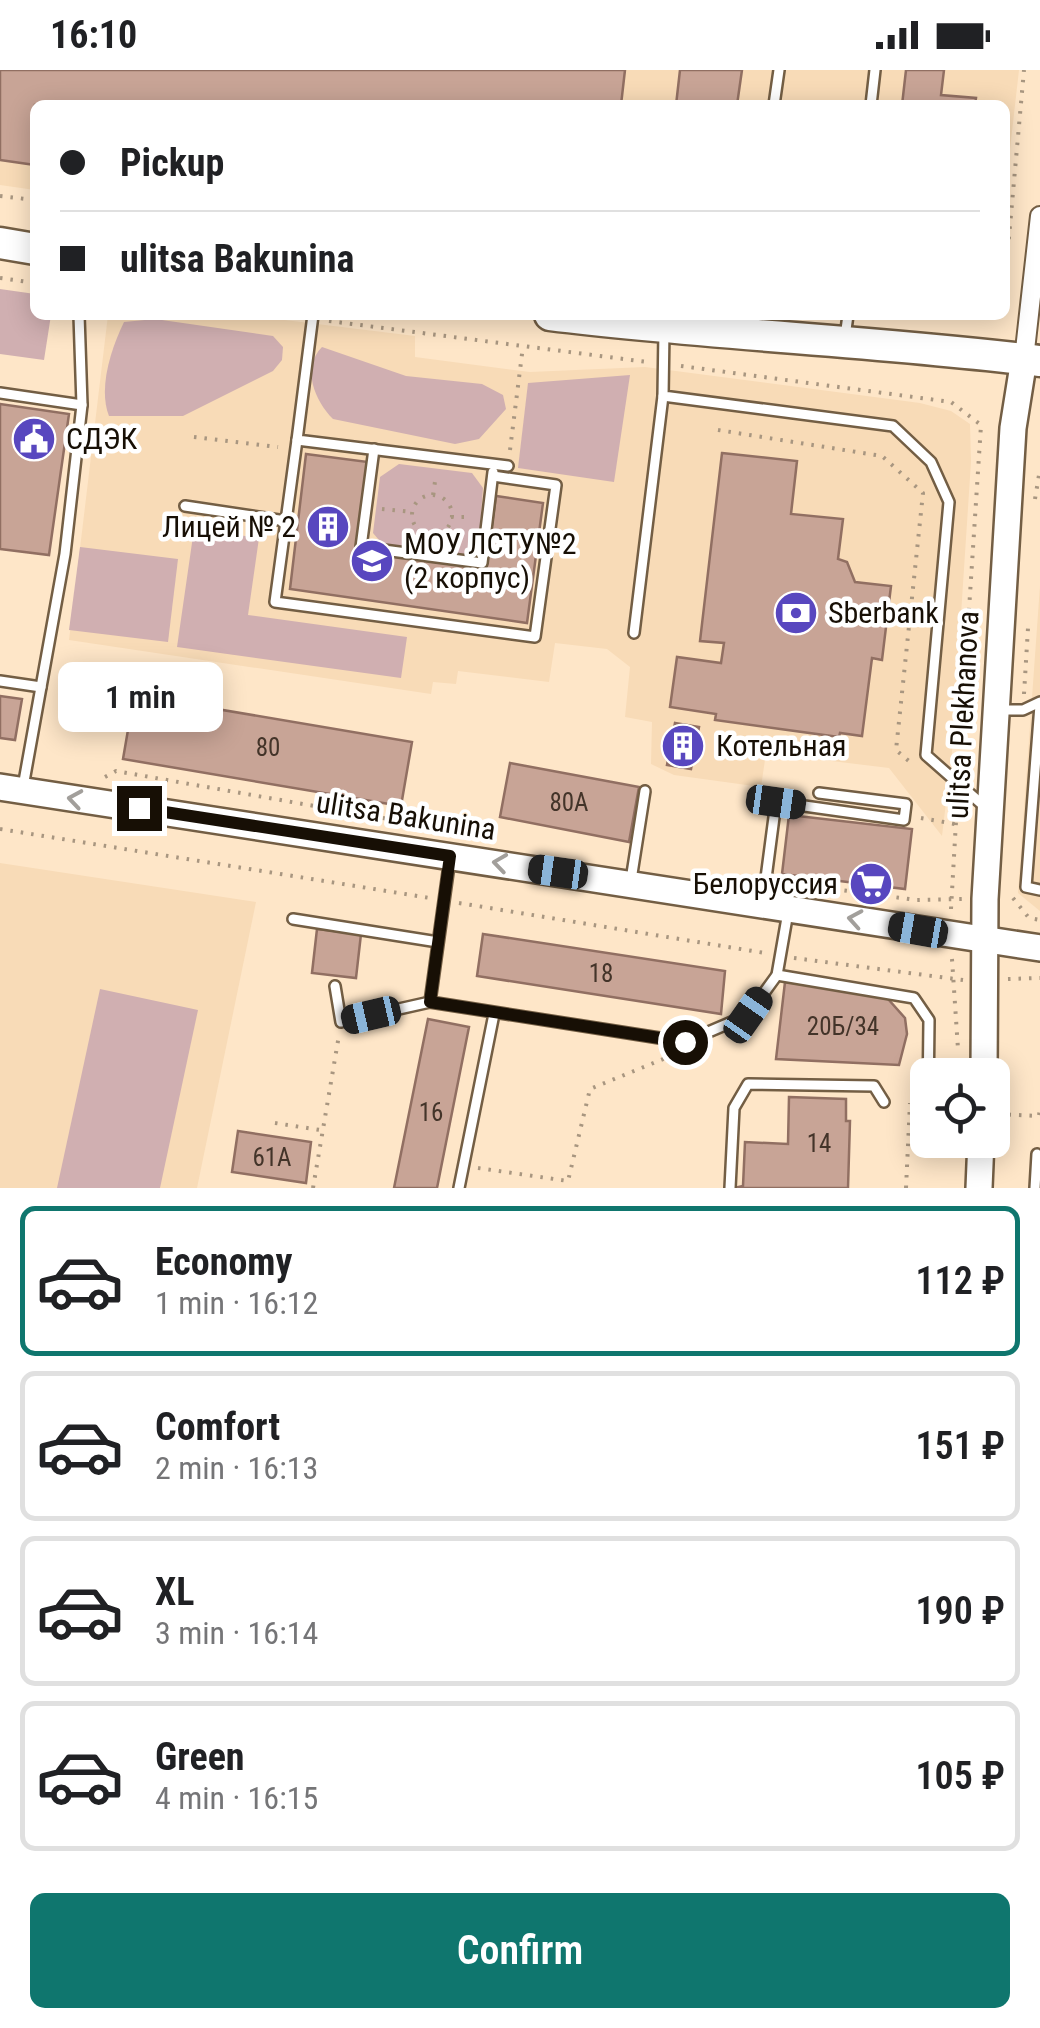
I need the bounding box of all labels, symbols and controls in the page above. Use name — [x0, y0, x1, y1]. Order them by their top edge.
text: 16:10 — [50, 13, 137, 57]
text: Pickup — [120, 141, 224, 185]
text: ulitsa Bakunina — [120, 237, 354, 281]
public building icon: СДЭК — [11, 416, 57, 462]
place label: СДЭК — [66, 421, 138, 456]
building icon: Лицей № 2 — [305, 504, 351, 550]
place label: Лицей № 2 — [162, 509, 296, 544]
place label: МОУ ЛСТУ№2 (2 корпус) — [404, 526, 577, 595]
school or university icon: МОУ ЛСТУ№2 (2 корпус) — [349, 538, 395, 584]
bank icon: Sberbank — [773, 590, 819, 636]
place label: Sberbank — [828, 595, 939, 630]
street label: ulitsa Plekhanova — [940, 610, 985, 820]
callout: 1 min — [56, 663, 222, 733]
text: 1 min — [105, 678, 176, 716]
building icon: Котельная — [660, 723, 706, 769]
place label: Котельная — [716, 728, 847, 763]
house number: 80 — [256, 733, 280, 762]
car — [744, 783, 808, 821]
street label: ulitsa Bakunina — [314, 784, 498, 847]
route end — [117, 786, 162, 831]
house number: 80А — [549, 788, 589, 817]
one-way arrow — [66, 789, 83, 810]
one-way arrow — [491, 853, 508, 874]
car — [526, 853, 590, 891]
supermarket icon: Белоруссия — [848, 861, 894, 907]
place label: Белоруссия — [693, 866, 838, 901]
one-way arrow — [847, 909, 863, 930]
car — [886, 910, 950, 950]
house number: 18 — [589, 959, 613, 988]
car — [719, 982, 777, 1048]
car — [338, 994, 404, 1036]
house number: 20Б/34 — [807, 1012, 879, 1041]
route start — [663, 1020, 708, 1065]
map controls — [910, 1058, 1010, 1158]
button: locate — [910, 1058, 1010, 1158]
house number: 16 — [419, 1098, 443, 1127]
house number: 14 — [807, 1129, 831, 1158]
house number: 61А — [252, 1143, 292, 1172]
icon: car — [35, 1236, 125, 1326]
text: Economy — [155, 1240, 292, 1284]
text: 112 ₽ — [915, 1259, 1005, 1303]
text: 1 min · 16:12 — [155, 1284, 318, 1322]
icon: car — [35, 1401, 125, 1491]
text: Comfort — [155, 1405, 280, 1449]
text: 151 ₽ — [915, 1424, 1005, 1468]
text: 2 min · 16:13 — [155, 1449, 318, 1487]
icon: car — [35, 1566, 125, 1656]
text: XL — [155, 1570, 194, 1614]
text: 190 ₽ — [915, 1589, 1005, 1633]
text: 3 min · 16:14 — [155, 1614, 318, 1652]
icon: car — [35, 1731, 125, 1821]
text: Green — [155, 1735, 245, 1779]
text: 105 ₽ — [915, 1754, 1005, 1798]
text: 4 min · 16:15 — [155, 1779, 318, 1817]
button: Confirm — [30, 1893, 1010, 2008]

